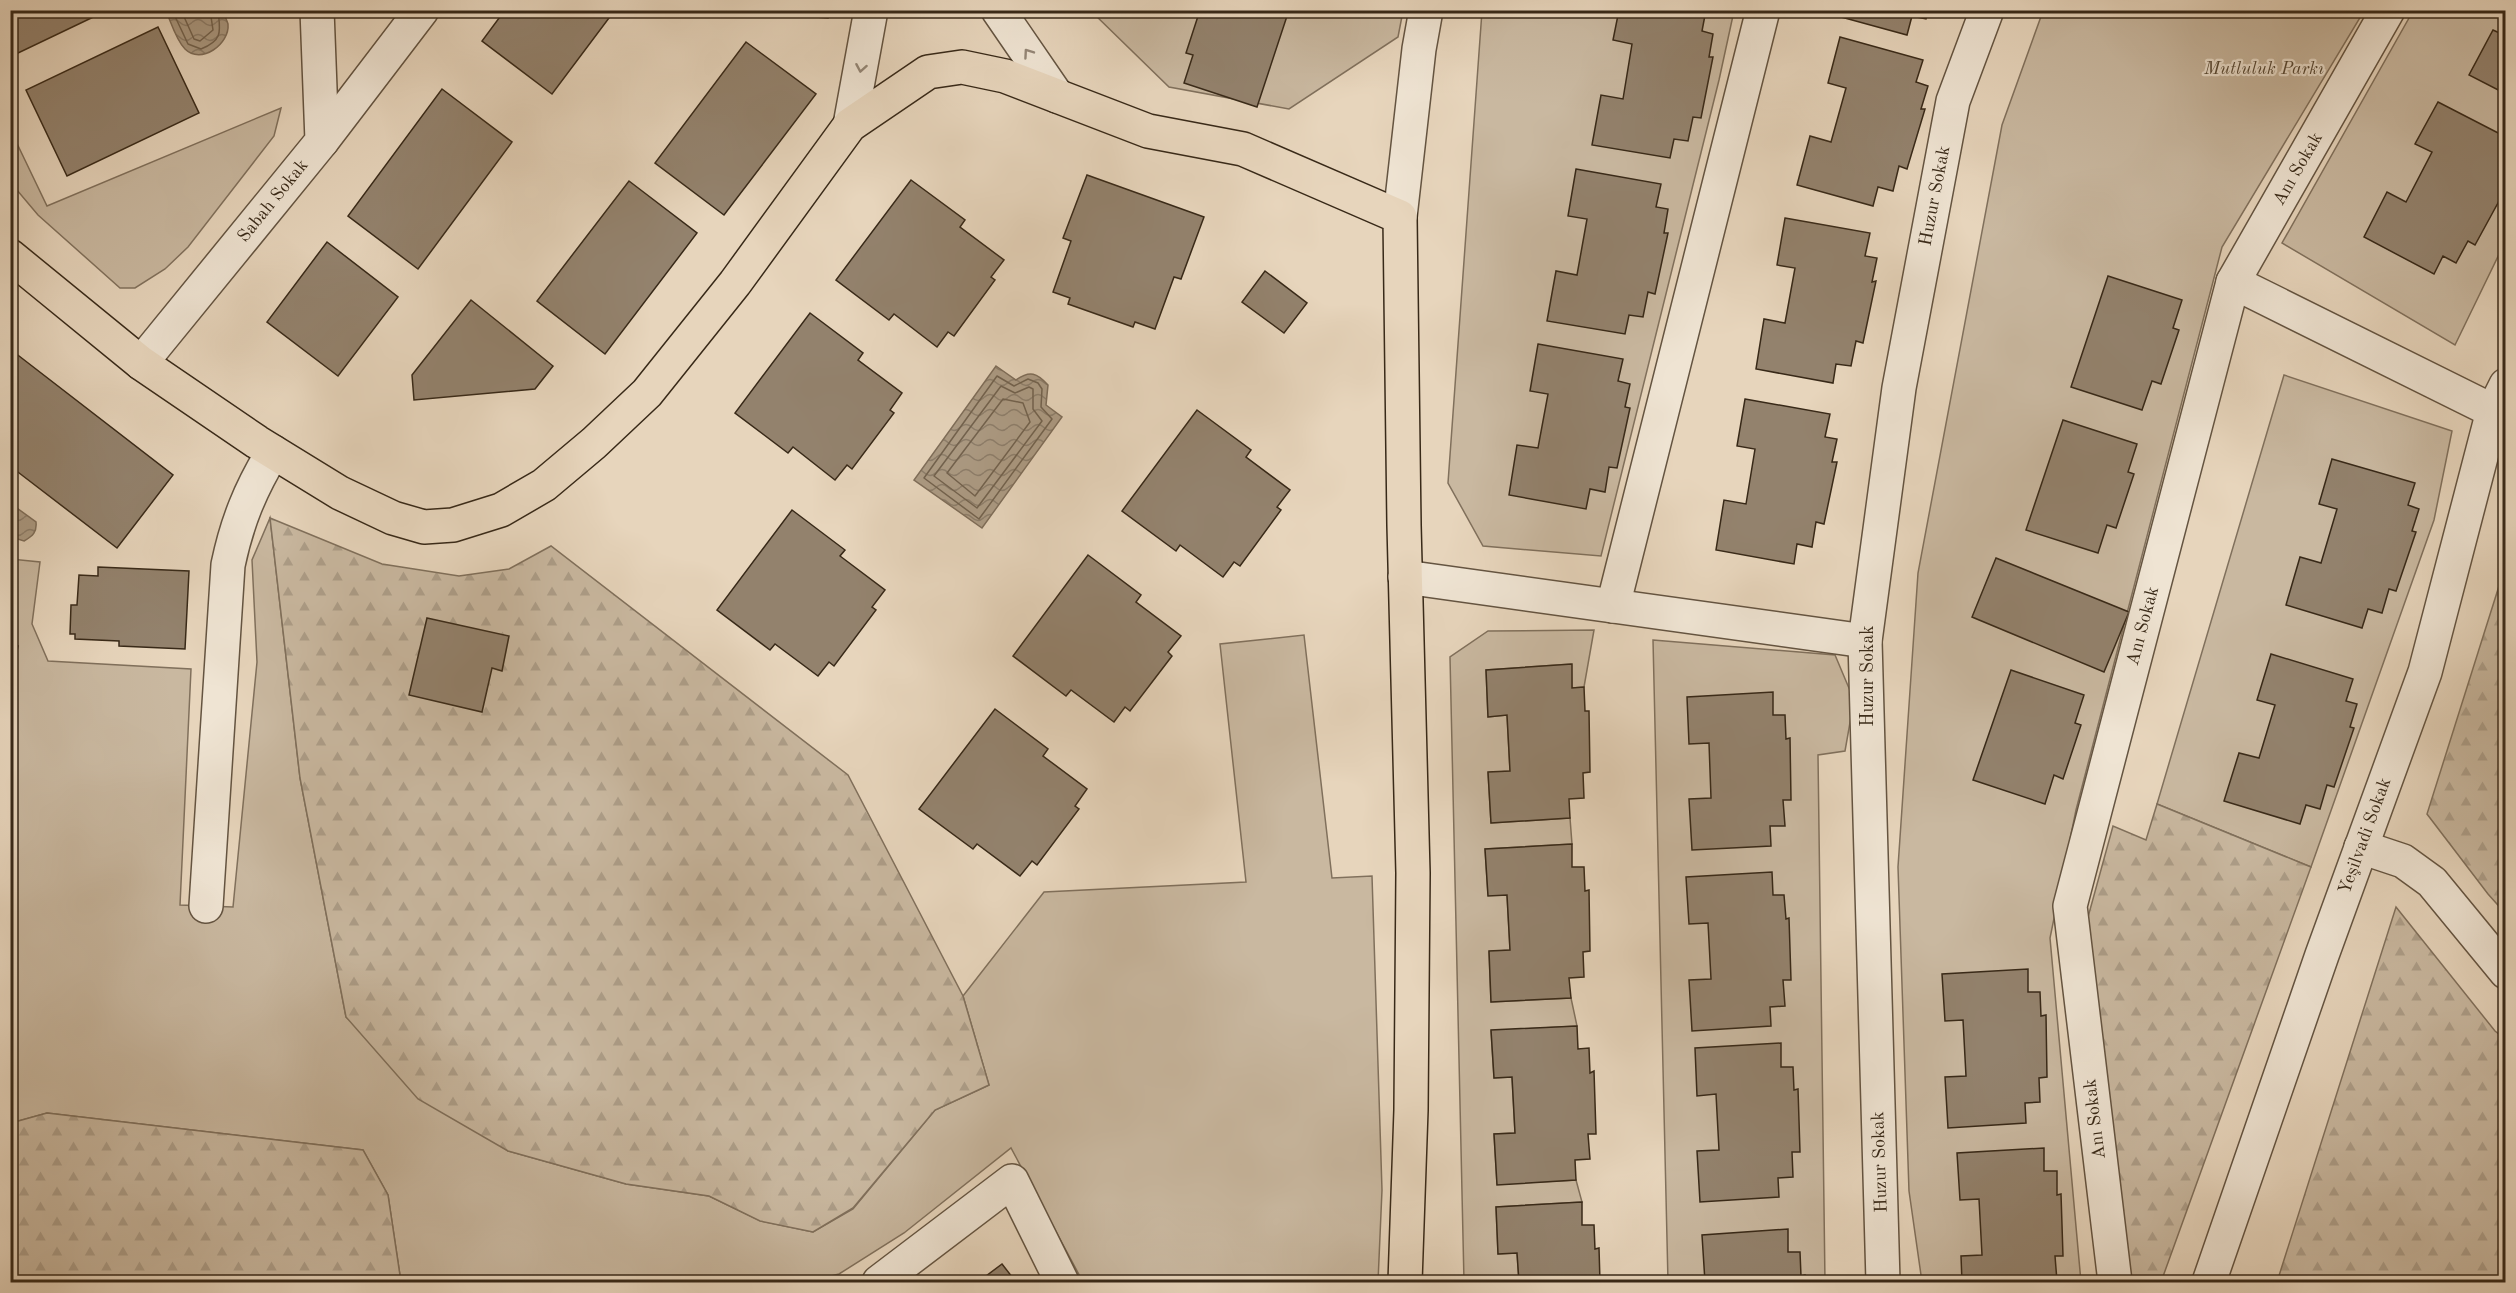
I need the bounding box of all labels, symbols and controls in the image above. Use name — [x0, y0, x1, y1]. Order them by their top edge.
one-way arrow — [1024, 49, 1035, 60]
park label: Mutluluk Parkı — [2203, 60, 2324, 78]
one-way arrow — [855, 63, 867, 72]
street label: Anı Sokak — [2270, 129, 2326, 209]
street label: Huzur Sokak — [1916, 144, 1954, 248]
street label: Sabah Sokak — [234, 156, 312, 246]
street label: Anı Sokak — [2124, 585, 2162, 667]
street label: Huzur Sokak — [1859, 625, 1877, 727]
street label: Yeşilvadi Sokak — [2336, 775, 2394, 897]
street label: Anı Sokak — [2081, 1078, 2109, 1160]
street label: Huzur Sokak — [1869, 1111, 1891, 1213]

